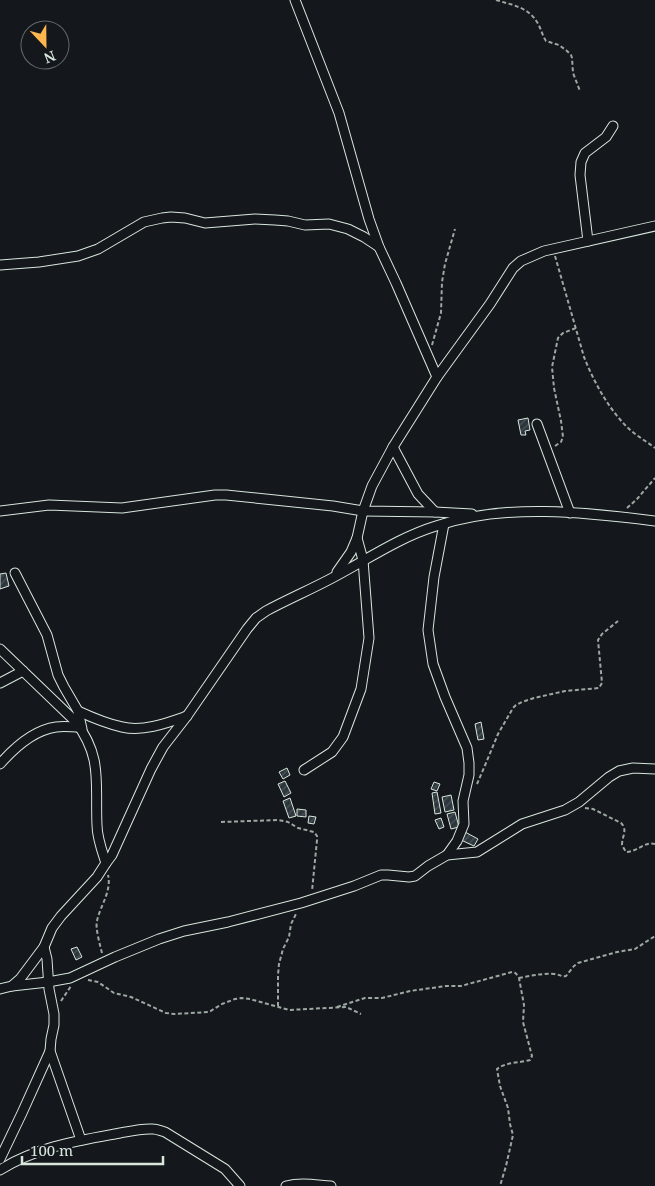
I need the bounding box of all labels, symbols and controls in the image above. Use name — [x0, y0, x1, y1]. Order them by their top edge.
north arrow — [20, 20, 70, 70]
text: N — [41, 47, 59, 68]
scale bar — [22, 1134, 164, 1166]
text: 100 m — [30, 1140, 73, 1160]

